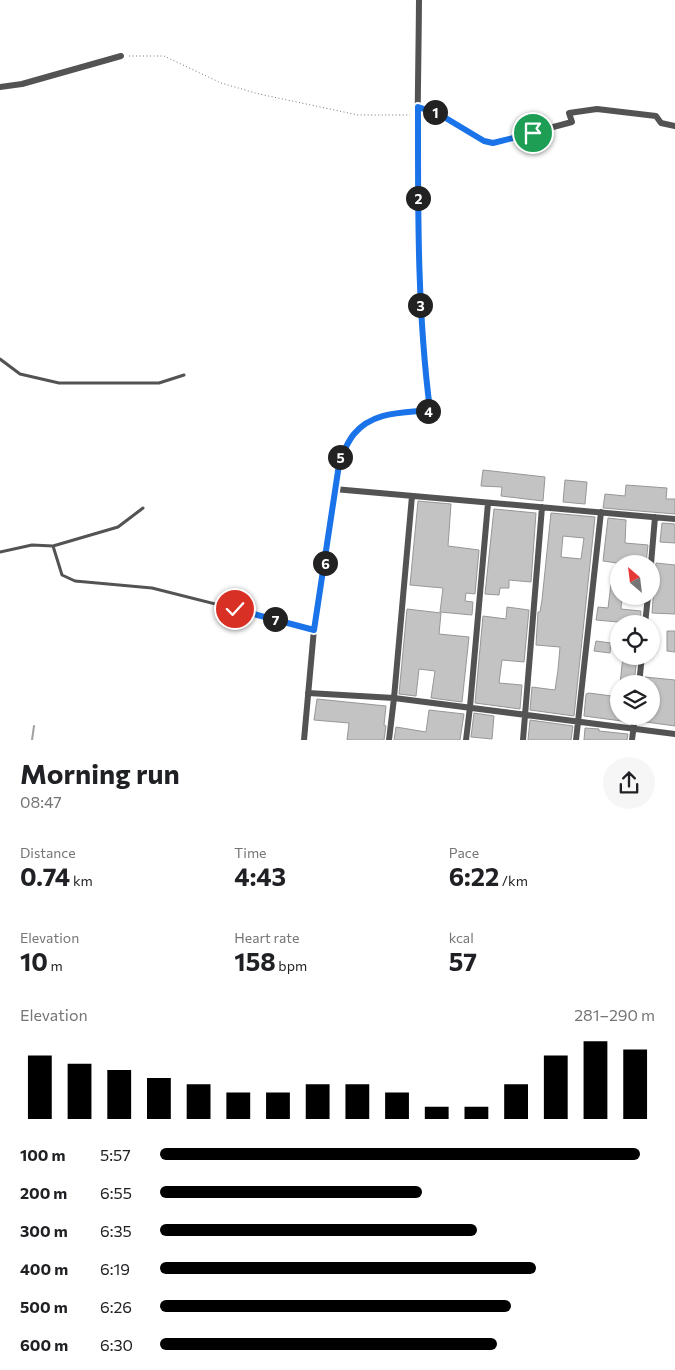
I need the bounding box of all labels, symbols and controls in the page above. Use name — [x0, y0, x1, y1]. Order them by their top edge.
pin: 1 — [422, 100, 448, 124]
text: 1 — [432, 104, 439, 121]
pin — [512, 112, 554, 154]
icon: arrive — [519, 119, 547, 147]
pin: 2 — [406, 186, 430, 210]
text: 2 — [415, 190, 422, 207]
pin: 3 — [408, 292, 432, 318]
text: 3 — [416, 297, 425, 314]
pin: 4 — [416, 398, 440, 424]
text: 4 — [424, 403, 433, 420]
pin: 5 — [328, 444, 352, 470]
text: 5 — [336, 449, 345, 466]
pin: 6 — [312, 550, 338, 576]
text: 6 — [321, 555, 330, 572]
north arrow — [610, 555, 660, 605]
map controls — [610, 555, 660, 725]
pin — [214, 588, 256, 630]
icon: check — [221, 595, 249, 623]
pin: 7 — [262, 606, 288, 632]
text: 7 — [272, 611, 279, 628]
button: locate — [610, 615, 660, 665]
button: layers — [610, 675, 660, 725]
text: Morning run — [20, 756, 180, 790]
button: share — [603, 757, 655, 809]
text: 08:47 — [20, 792, 62, 811]
text: Distance — [20, 844, 76, 861]
text: Time — [234, 844, 267, 861]
text: Pace — [449, 844, 479, 861]
text: 0.74 — [20, 861, 70, 891]
text: 4:43 — [234, 861, 286, 891]
text: 6:22 — [449, 861, 499, 891]
text: km — [70, 872, 93, 889]
text: /km — [499, 872, 528, 889]
text: Elevation — [20, 929, 79, 946]
text: Heart rate — [234, 929, 299, 946]
text: kcal — [449, 929, 474, 946]
text: 10 — [20, 946, 48, 976]
text: 158 — [234, 946, 276, 976]
text: 57 — [449, 946, 477, 976]
text: m — [48, 957, 63, 974]
text: bpm — [276, 957, 307, 974]
text: Elevation — [20, 1005, 88, 1024]
text: 281–290 m — [574, 1005, 655, 1024]
text: 100 m — [20, 1145, 66, 1164]
text: 5:57 — [100, 1145, 131, 1164]
text: 200 m — [20, 1183, 67, 1202]
text: 6:55 — [100, 1183, 132, 1202]
text: 300 m — [20, 1221, 68, 1240]
text: 6:35 — [100, 1221, 132, 1240]
text: 400 m — [20, 1259, 68, 1278]
text: 6:19 — [100, 1259, 130, 1278]
text: 500 m — [20, 1297, 68, 1316]
text: 6:26 — [100, 1297, 132, 1316]
text: 600 m — [20, 1335, 68, 1354]
text: 6:30 — [100, 1335, 133, 1354]

